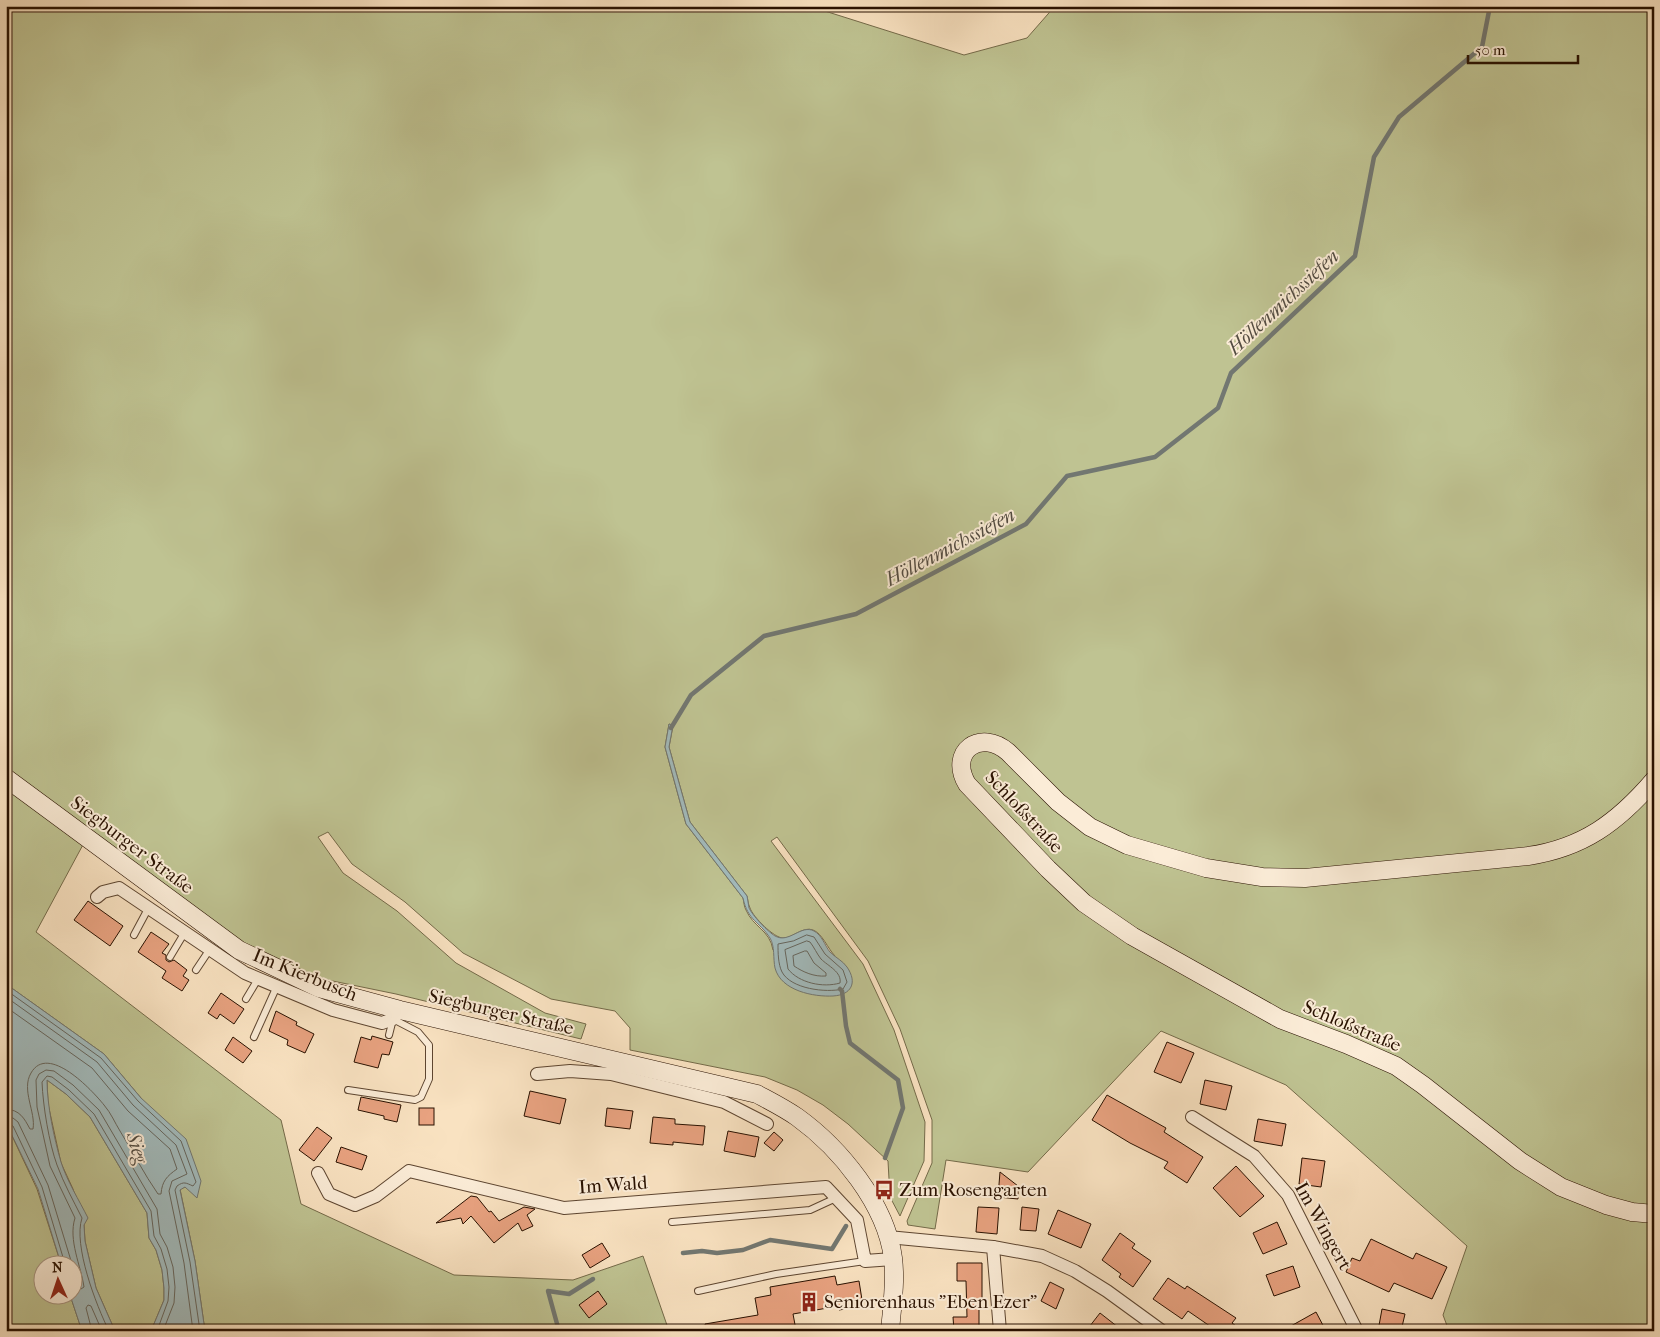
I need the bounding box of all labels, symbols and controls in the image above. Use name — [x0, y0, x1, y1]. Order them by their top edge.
scale bar — [1468, 32, 1578, 64]
text: 50 m — [1475, 41, 1506, 59]
water label: Höllenmichssiefen — [1222, 245, 1343, 360]
water label: Höllenmichssiefen — [880, 503, 1019, 591]
street label: Schloßstraße — [980, 766, 1068, 858]
street label: Siegburger Straße — [66, 792, 198, 898]
street label: Im Kierbusch — [250, 944, 361, 1006]
street label: Siegburger Straße — [426, 985, 576, 1039]
street label: Schloßstraße — [1300, 995, 1404, 1057]
water label: Sieg — [121, 1129, 153, 1168]
street label: Im Wald — [578, 1172, 649, 1198]
street label: Im Wingert — [1290, 1178, 1356, 1274]
bus stop icon: Zum Rosengarten — [873, 1179, 895, 1201]
place label: Zum Rosengarten — [899, 1179, 1047, 1201]
north arrow — [32, 1254, 82, 1304]
text: N — [52, 1259, 63, 1276]
building icon: Seniorenhaus "Eben Ezer" — [798, 1291, 820, 1313]
place label: Seniorenhaus "Eben Ezer" — [824, 1291, 1037, 1313]

